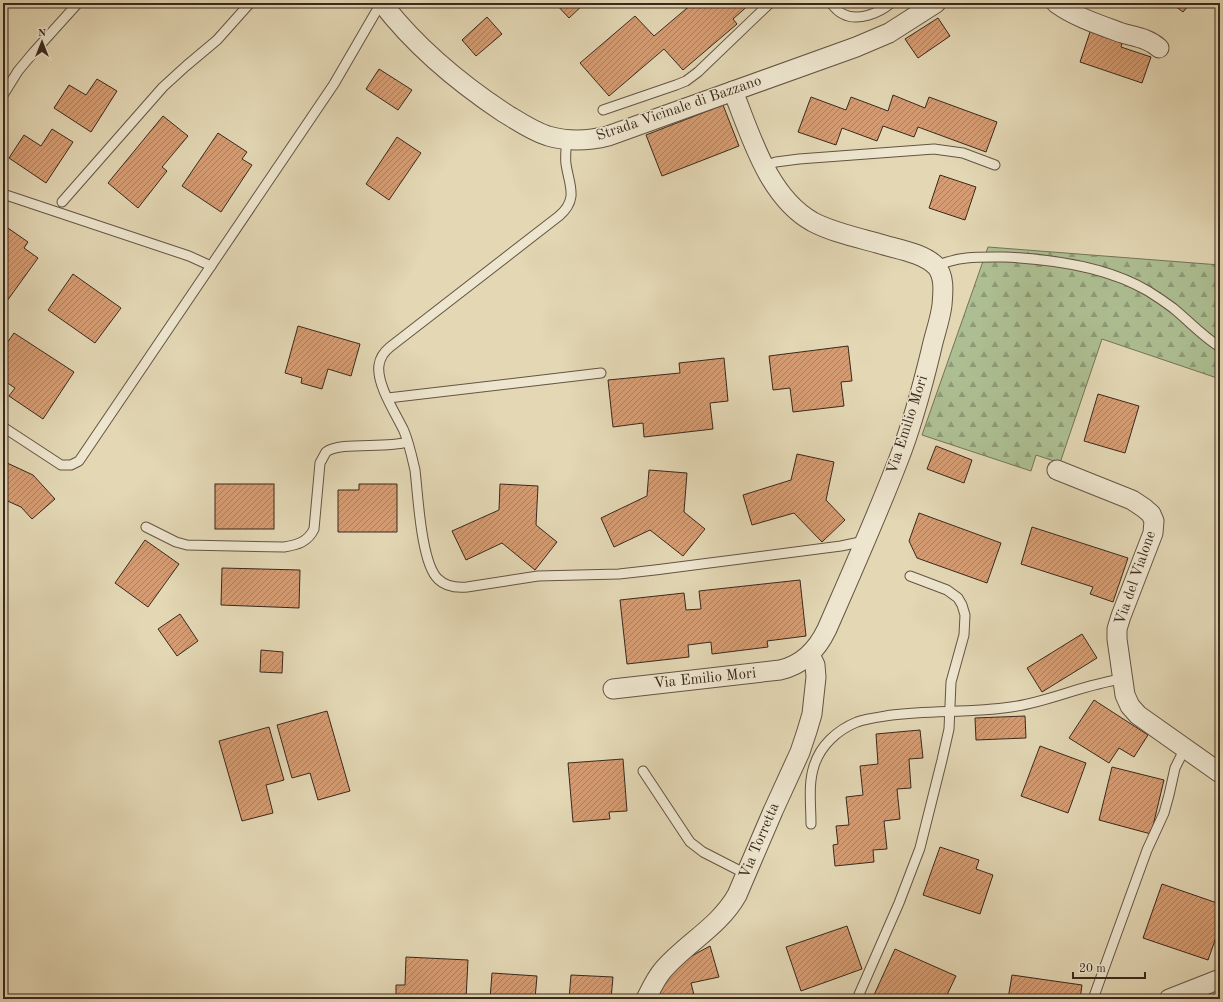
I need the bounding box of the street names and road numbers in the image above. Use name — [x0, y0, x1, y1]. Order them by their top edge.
street label: Strada Vicinale di Bazzano — [594, 74, 764, 144]
street label: Via Emilio Mori — [885, 374, 931, 476]
street label: Via del Vialone — [1113, 529, 1159, 627]
street label: Via Emilio Mori — [653, 666, 757, 692]
street label: Via Torretta — [737, 800, 783, 881]

